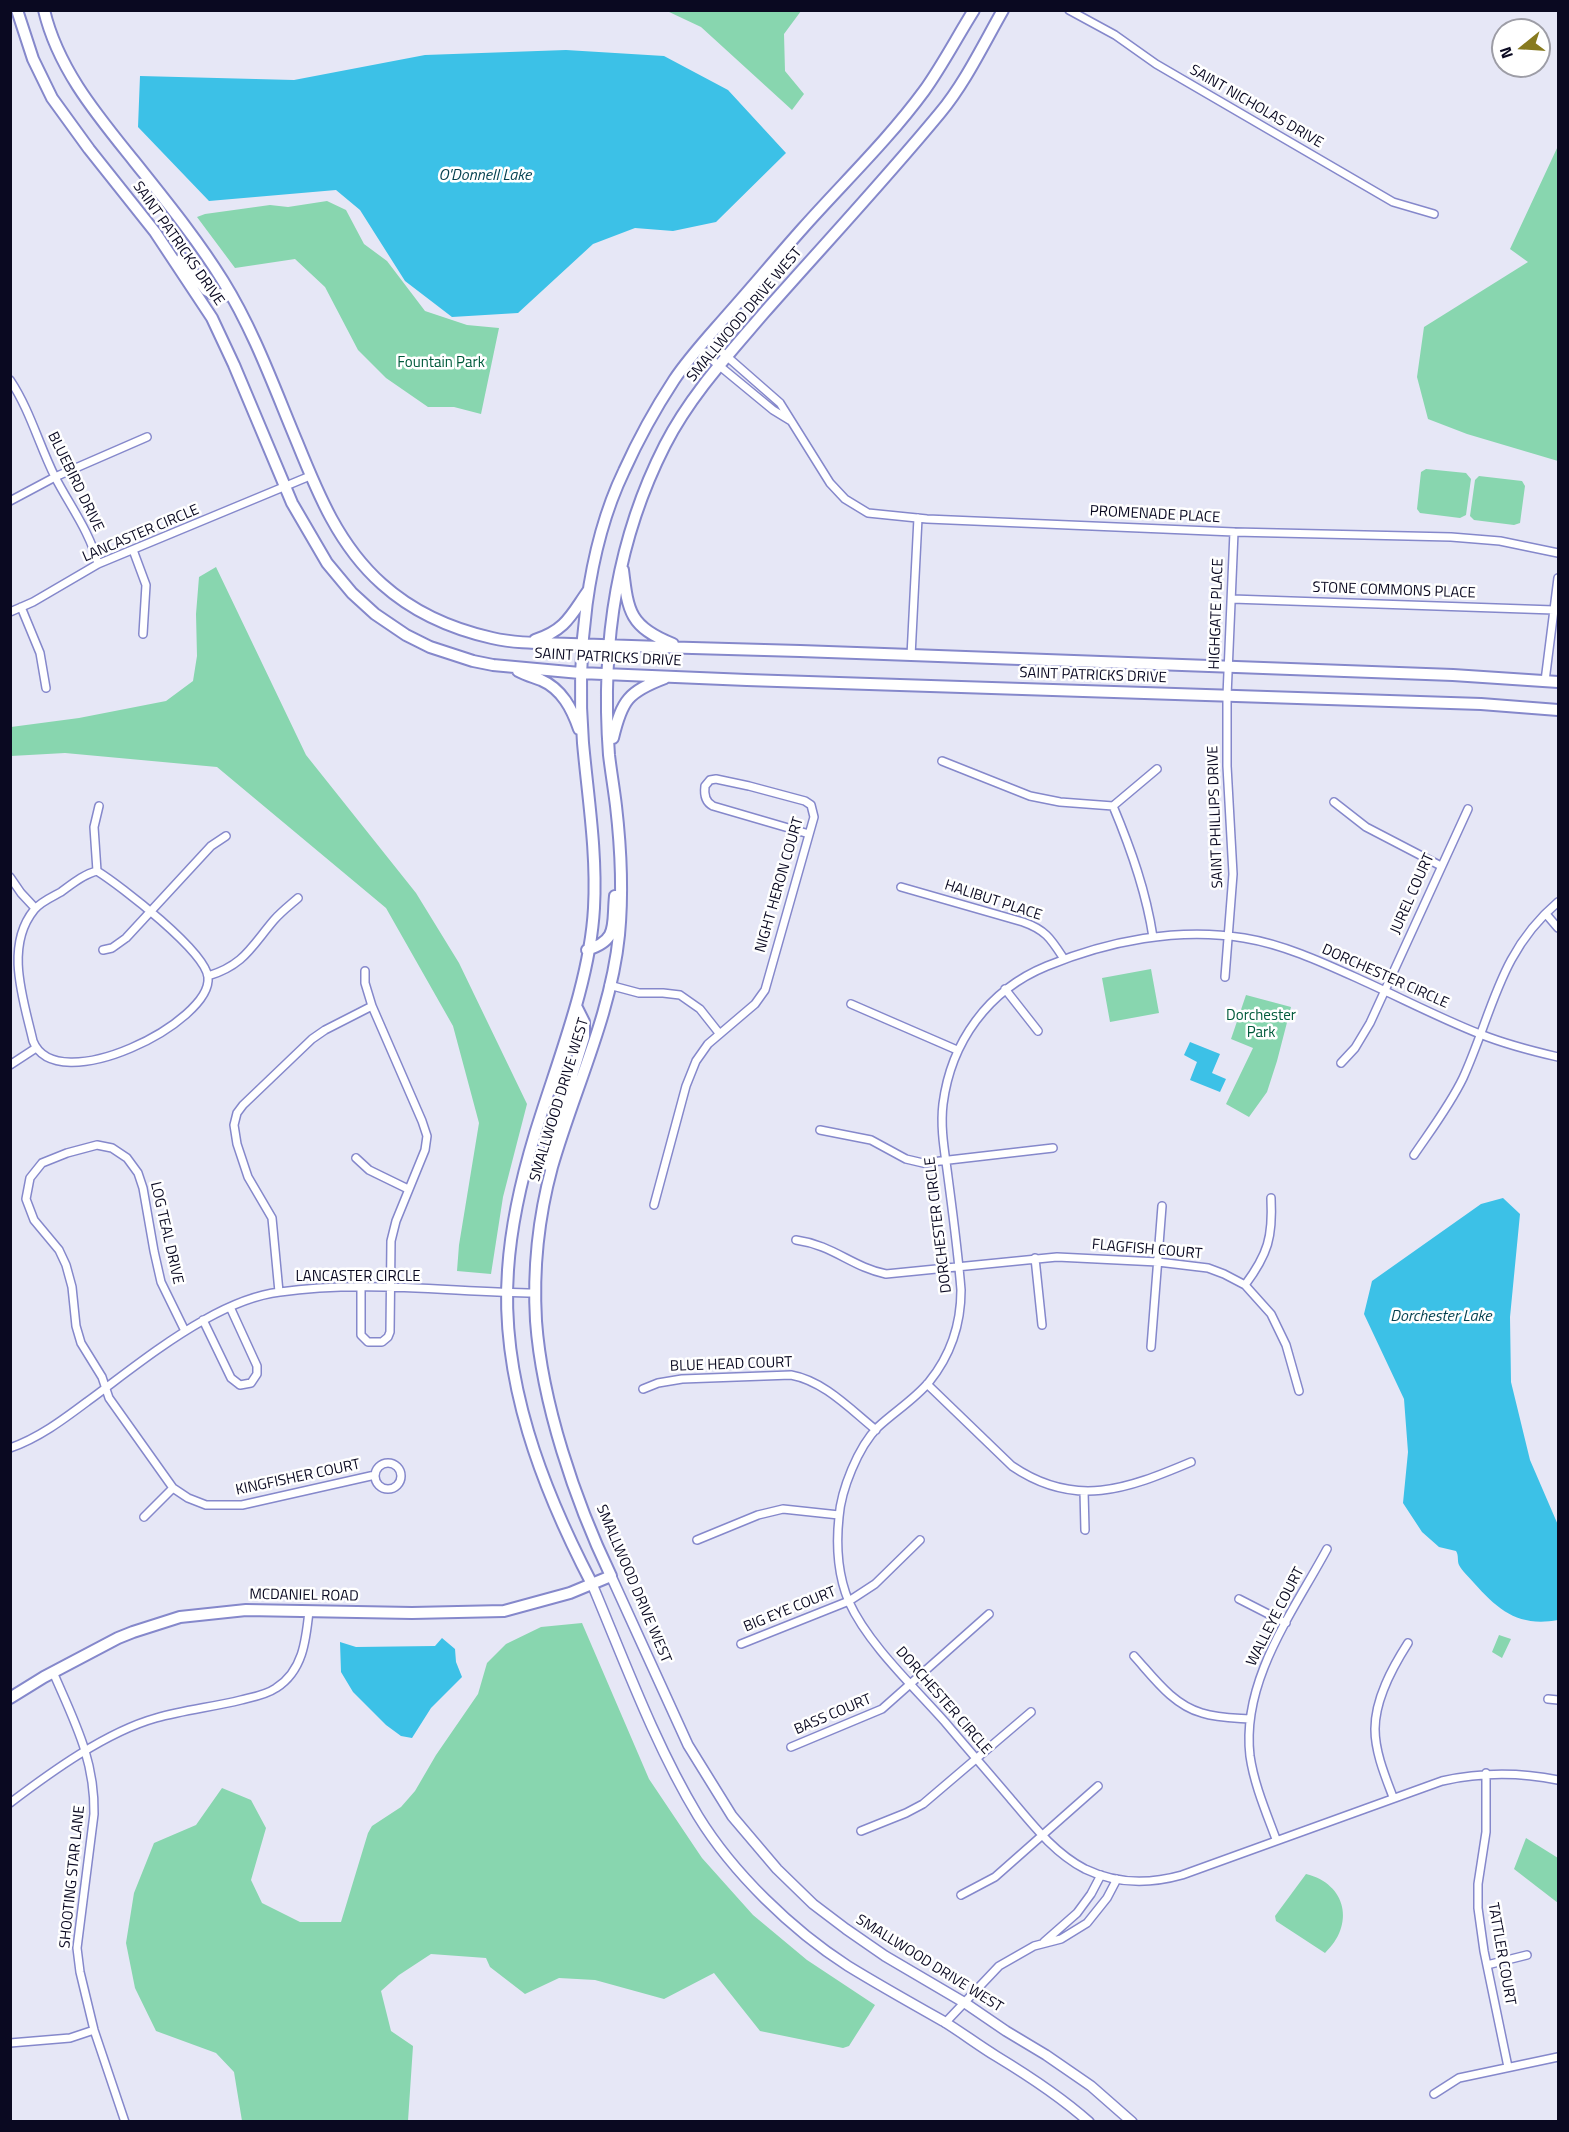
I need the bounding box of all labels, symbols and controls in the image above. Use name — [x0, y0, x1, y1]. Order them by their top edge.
north arrow — [1491, 18, 1551, 78]
text: N — [1493, 44, 1519, 62]
street label: SAINT NICHOLAS DRIVE — [1186, 61, 1326, 153]
water label: O'Donnell Lake — [439, 166, 531, 186]
street label: SAINT PATRICKS DRIVE — [128, 179, 228, 309]
street label: SMALLWOOD DRIVE WEST — [683, 244, 807, 386]
park label: Fountain Park — [397, 354, 485, 372]
street label: BLUEBIRD DRIVE — [43, 429, 107, 535]
street label: LANCASTER CIRCLE — [80, 501, 202, 567]
street label: PROMENADE PLACE — [1089, 503, 1221, 527]
street label: HIGHGATE PLACE — [1206, 558, 1228, 670]
street label: STONE COMMONS PLACE — [1312, 579, 1476, 603]
street label: SAINT PATRICKS DRIVE — [534, 645, 682, 671]
street label: SAINT PATRICKS DRIVE — [1019, 664, 1167, 688]
street label: SAINT PHILLIPS DRIVE — [1205, 745, 1227, 889]
street label: NIGHT HERON COURT — [752, 815, 808, 955]
street label: JUREL COURT — [1387, 851, 1439, 937]
street label: HALIBUT PLACE — [942, 877, 1044, 925]
street label: DORCHESTER CIRCLE — [1319, 941, 1451, 1013]
park label: Dorchester Park — [1226, 1007, 1296, 1042]
street label: SMALLWOOD DRIVE WEST — [527, 1016, 593, 1184]
street label: DORCHESTER CIRCLE — [922, 1156, 956, 1294]
street label: LOG TEAL DRIVE — [145, 1180, 187, 1286]
street label: FLAGFISH COURT — [1091, 1236, 1203, 1264]
street label: LANCASTER CIRCLE — [296, 1268, 420, 1286]
water label: Dorchester Lake — [1390, 1307, 1492, 1327]
street label: BLUE HEAD COURT — [670, 1354, 792, 1376]
street label: KINGFISHER COURT — [234, 1456, 362, 1500]
street label: SMALLWOOD DRIVE WEST — [592, 1502, 674, 1666]
street label: WALLEYE COURT — [1243, 1564, 1309, 1670]
street label: BIG EYE COURT — [741, 1583, 839, 1637]
street label: MCDANIEL ROAD — [249, 1586, 359, 1606]
street label: DORCHESTER CIRCLE — [891, 1643, 995, 1759]
street label: BASS COURT — [792, 1691, 874, 1739]
street label: SHOOTING STAR LANE — [57, 1805, 89, 1949]
street label: TATTLER COURT — [1483, 1901, 1519, 2007]
street label: SMALLWOOD DRIVE WEST — [852, 1911, 1006, 2017]

